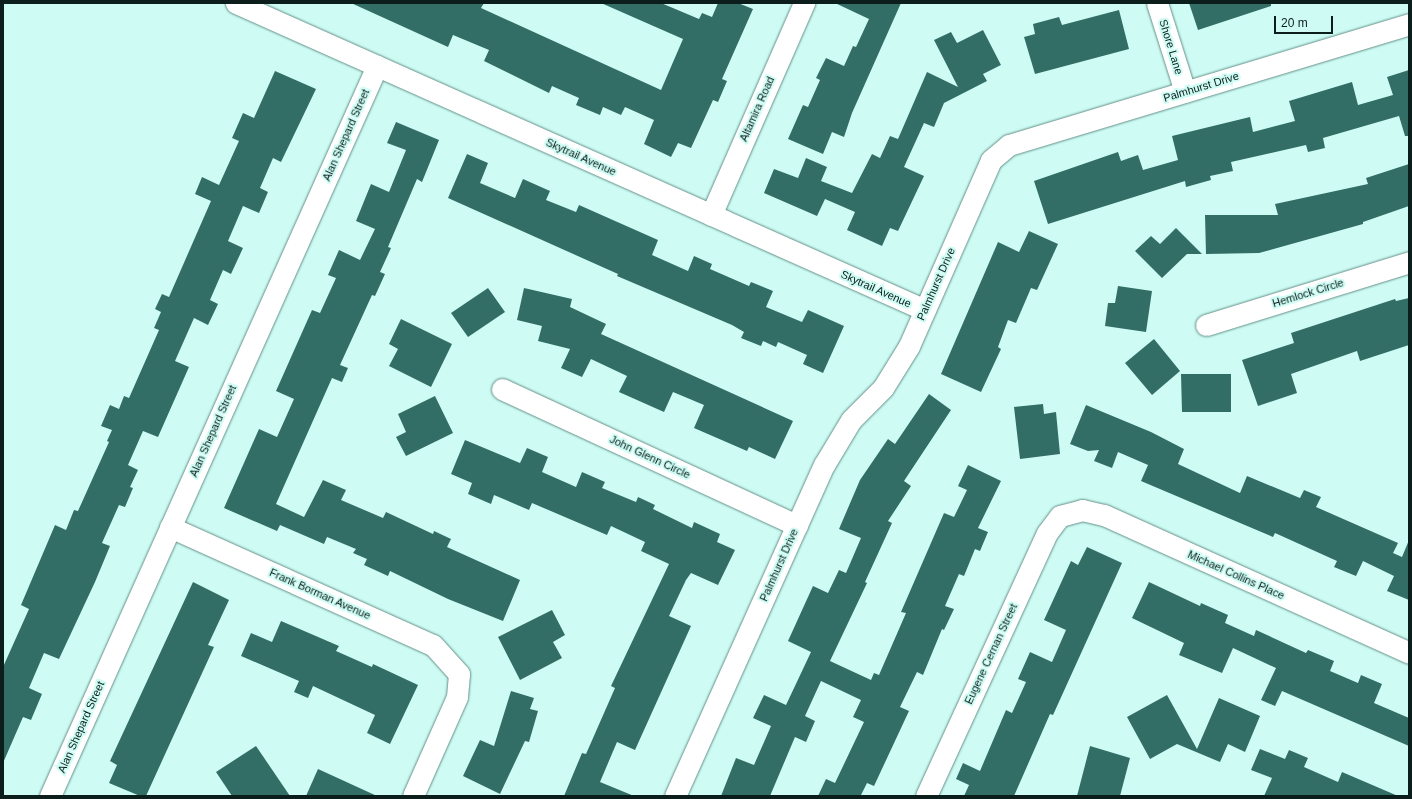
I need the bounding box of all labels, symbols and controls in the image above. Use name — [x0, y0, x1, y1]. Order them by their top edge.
scale bar — [1276, 8, 1335, 34]
text: 20 m — [1281, 16, 1308, 30]
street label: Shore Lane — [1156, 18, 1186, 76]
street label: Palmhurst Drive — [1162, 69, 1240, 105]
street label: Altamira Road — [737, 74, 777, 144]
street label: Alan Shepard Street — [320, 87, 372, 183]
street label: Skytrail Avenue — [543, 135, 619, 179]
street label: Palmhurst Drive — [914, 246, 958, 322]
street label: Skytrail Avenue — [838, 267, 914, 311]
street label: Hemlock Circle — [1271, 276, 1345, 310]
street label: Alan Shepard Street — [187, 383, 239, 479]
street label: John Glenn Circle — [608, 433, 692, 481]
street label: Palmhurst Drive — [757, 527, 801, 603]
street label: Michael Collins Place — [1186, 548, 1286, 602]
street label: Frank Borman Avenue — [267, 566, 373, 622]
street label: Eugene Cernan Street — [962, 602, 1020, 706]
street label: Alan Shepard Street — [55, 679, 107, 775]

